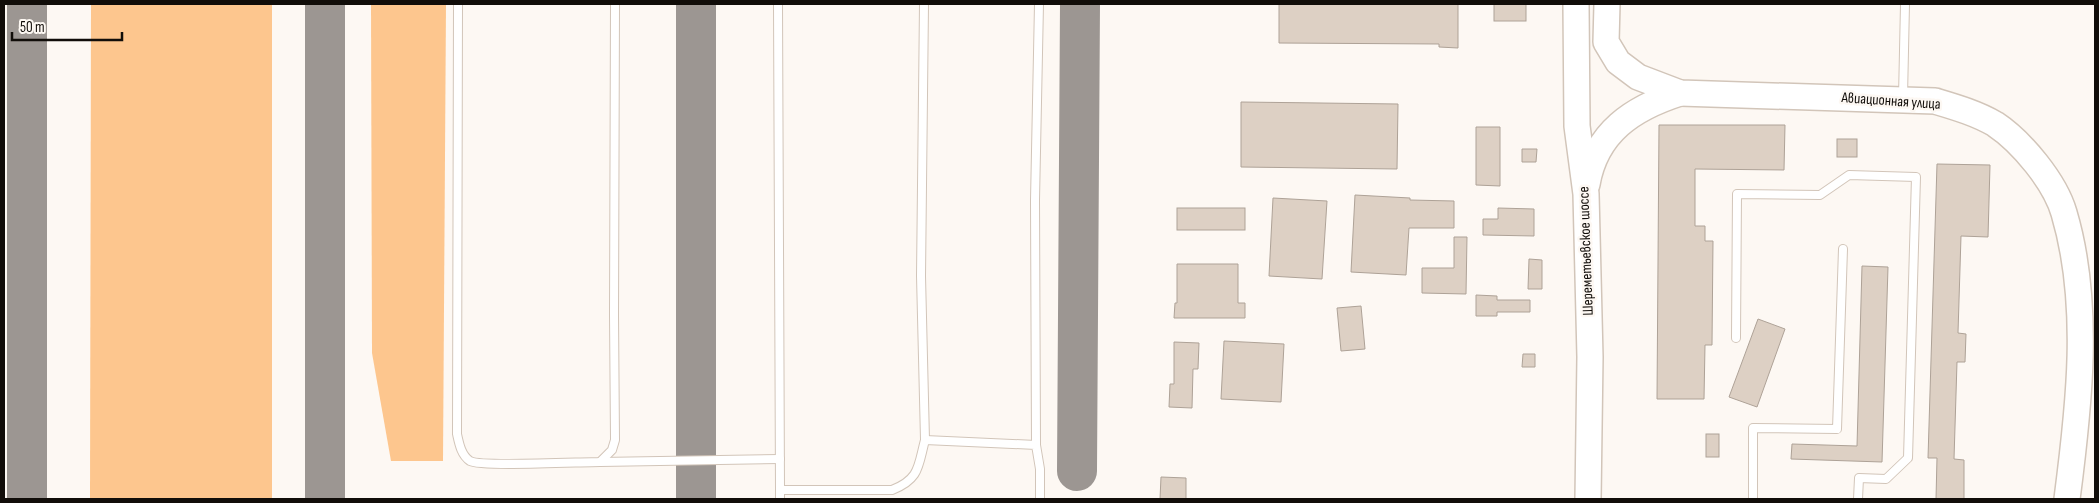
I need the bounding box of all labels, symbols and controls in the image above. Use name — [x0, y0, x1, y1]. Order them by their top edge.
scale bar — [12, 10, 122, 42]
text: 50 m — [20, 18, 45, 37]
street label: Авиационная улица — [1840, 88, 1941, 114]
street label: Шереметьевское шоссе — [1574, 186, 1598, 316]

